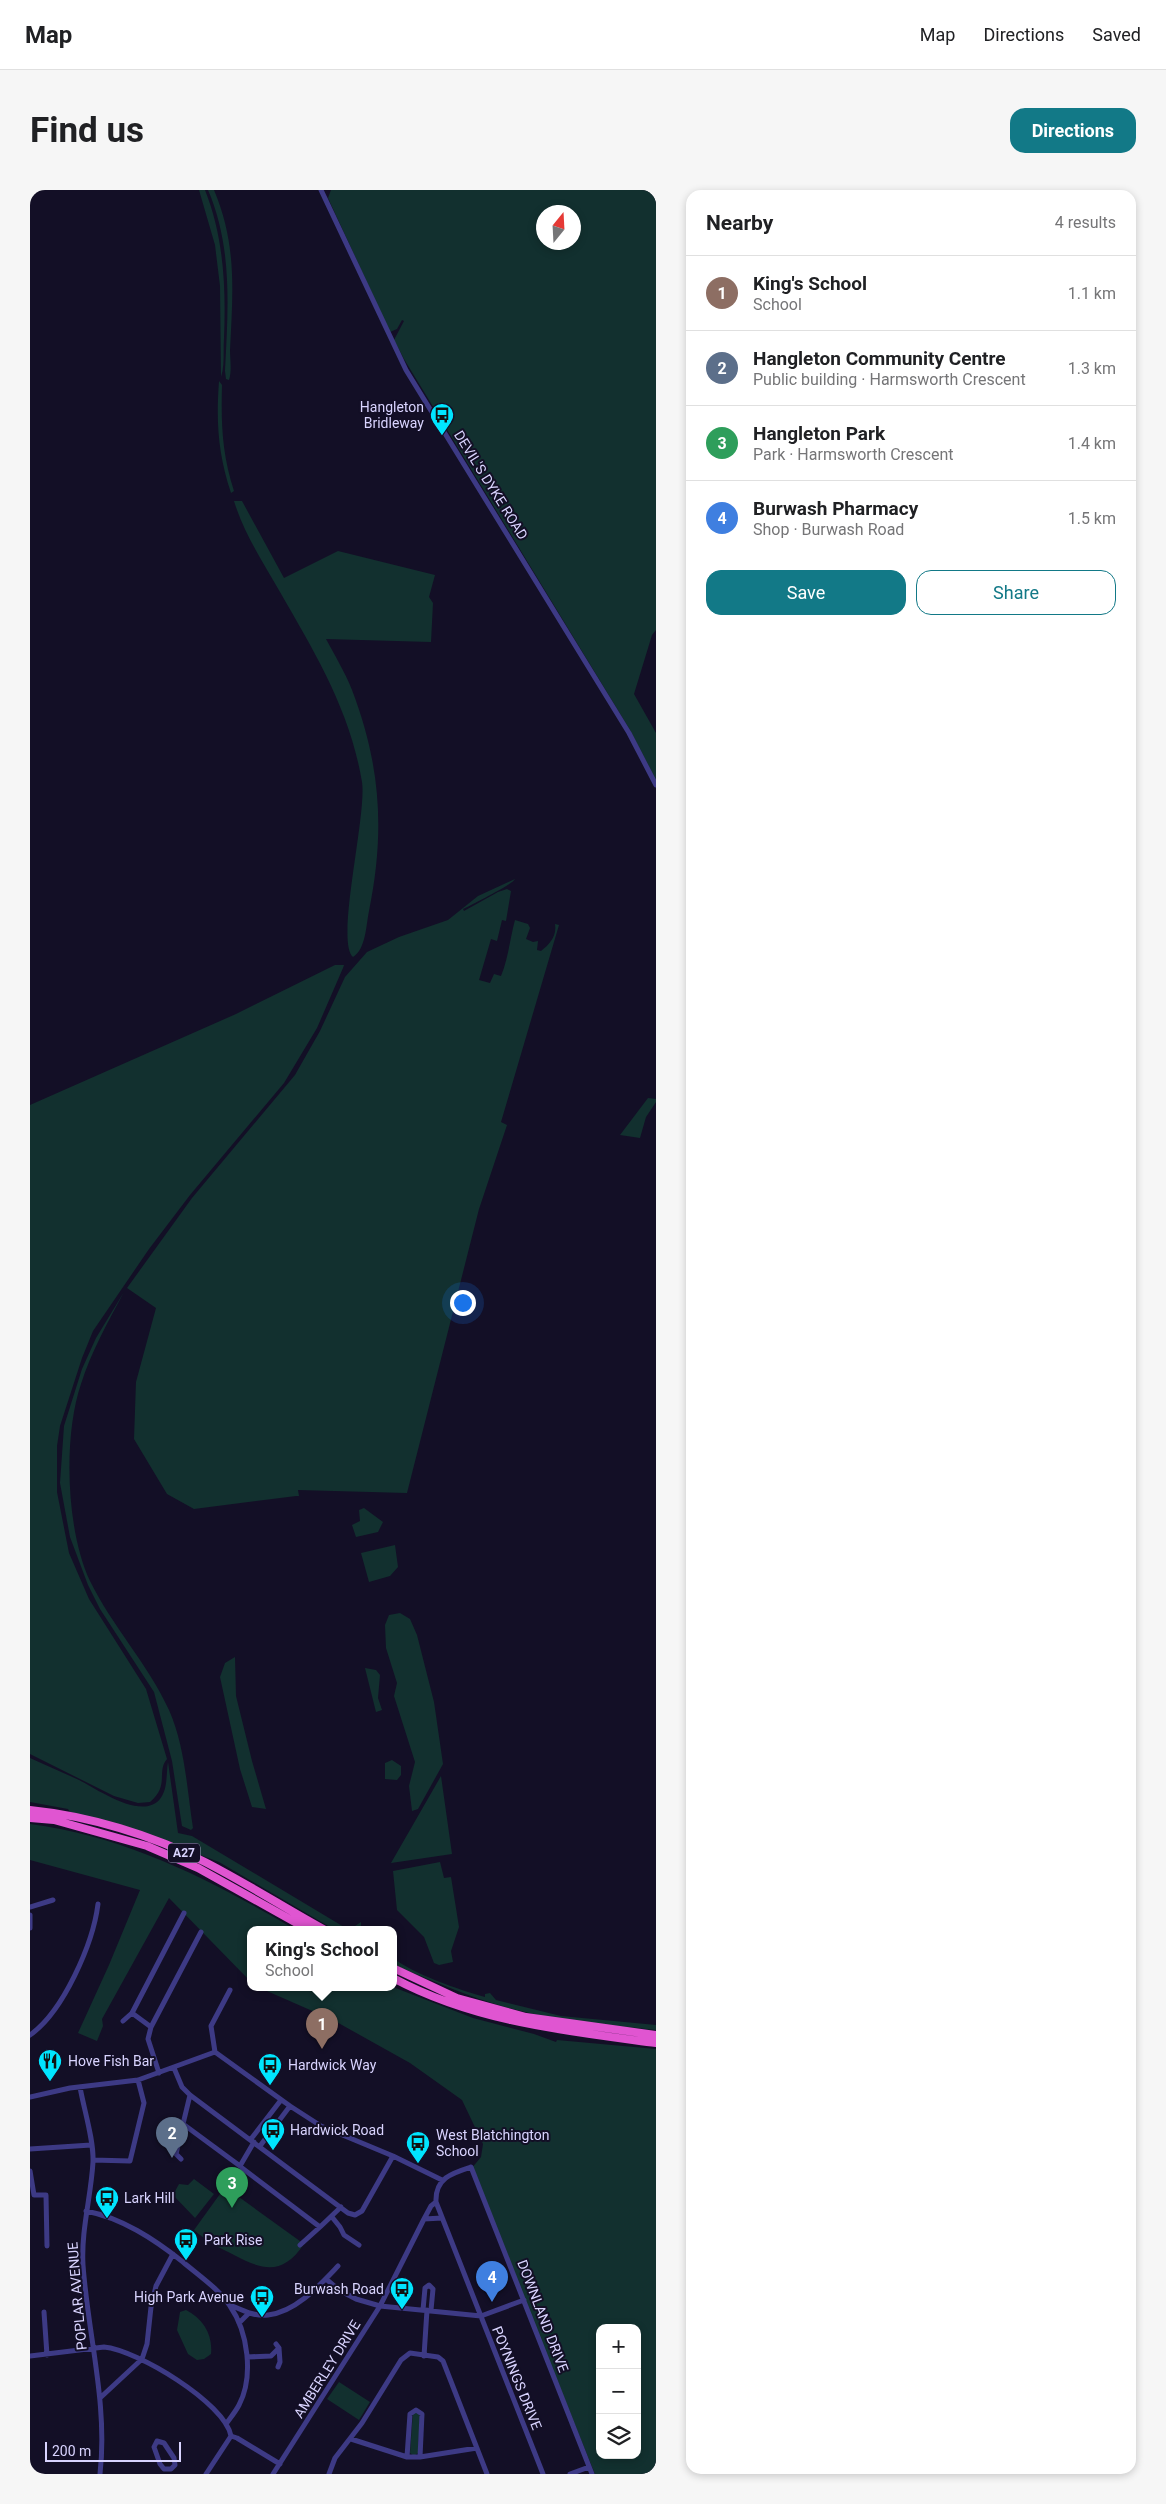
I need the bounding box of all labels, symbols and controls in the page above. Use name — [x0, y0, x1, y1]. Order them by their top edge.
text: Map — [25, 21, 72, 49]
text: Map — [920, 24, 955, 45]
text: Directions — [983, 24, 1064, 45]
text: Saved — [1092, 24, 1141, 45]
button: Directions — [1010, 108, 1136, 153]
text: Find us — [30, 110, 144, 151]
north arrow — [536, 205, 581, 250]
text: Nearby — [706, 211, 773, 235]
text: 4 results — [1055, 213, 1116, 232]
text: King's School — [753, 272, 867, 295]
text: 1 — [717, 284, 727, 303]
text: 1.1 km — [1068, 284, 1116, 303]
text: School — [753, 295, 802, 314]
text: Hangleton Community Centre — [753, 347, 1006, 370]
text: 2 — [717, 359, 727, 378]
text: 1.3 km — [1068, 359, 1116, 378]
text: Public building · Harmsworth Crescent — [753, 370, 1026, 389]
place label: Hangleton Bridleway — [360, 399, 424, 431]
bus stop icon: Hangleton Bridleway — [429, 402, 455, 436]
text: Hangleton Park — [753, 422, 885, 445]
street label: DEVIL'S DYKE ROAD — [451, 428, 531, 542]
text: 3 — [717, 434, 727, 453]
text: 1.4 km — [1068, 434, 1116, 453]
text: Park · Harmsworth Crescent — [753, 445, 954, 464]
text: Burwash Pharmacy — [753, 497, 918, 520]
text: 4 — [717, 509, 727, 528]
text: 1.5 km — [1068, 509, 1116, 528]
text: Shop · Burwash Road — [753, 520, 904, 539]
button: Save — [706, 570, 906, 615]
button: Share — [916, 570, 1116, 615]
your location — [450, 1290, 476, 1316]
road number: A27 — [168, 1844, 200, 1862]
popup — [247, 1926, 397, 1991]
text: King's School — [265, 1938, 379, 1961]
text: School — [265, 1961, 314, 1980]
pin: 1 — [306, 2008, 338, 2049]
restaurant icon: Hove Fish Bar — [37, 2048, 63, 2082]
bus stop icon: Hardwick Way — [257, 2052, 283, 2086]
place label: Hove Fish Bar — [68, 2053, 154, 2069]
place label: Hardwick Way — [288, 2057, 377, 2073]
pin: 2 — [156, 2117, 188, 2158]
bus stop icon: Hardwick Road — [260, 2117, 286, 2151]
place label: Hardwick Road — [290, 2122, 384, 2138]
place label: West Blatchington School — [436, 2127, 549, 2159]
bus stop icon: West Blatchington School — [405, 2130, 431, 2164]
pin: 3 — [216, 2167, 248, 2208]
bus stop icon: Lark Hill — [94, 2185, 120, 2219]
place label: Lark Hill — [124, 2190, 175, 2206]
bus stop icon: Park Rise — [173, 2227, 199, 2261]
place label: Park Rise — [204, 2232, 262, 2248]
street label: POPLAR AVENUE — [64, 2241, 90, 2351]
street label: DOWNLAND DRIVE — [514, 2258, 572, 2375]
pin: 4 — [476, 2261, 508, 2302]
bus stop icon: Burwash Road — [389, 2276, 415, 2310]
place label: Burwash Road — [294, 2281, 384, 2297]
bus stop icon: High Park Avenue — [249, 2284, 275, 2318]
place label: High Park Avenue — [134, 2289, 244, 2305]
street label: AMBERLEY DRIVE — [290, 2317, 364, 2421]
street label: POYNINGS DRIVE — [489, 2324, 545, 2432]
map controls — [596, 2324, 641, 2459]
button: + — [596, 2324, 641, 2369]
button: − — [596, 2369, 641, 2414]
button: layers — [596, 2414, 641, 2459]
scale bar — [45, 2439, 181, 2462]
text: 200 m — [52, 2443, 91, 2459]

